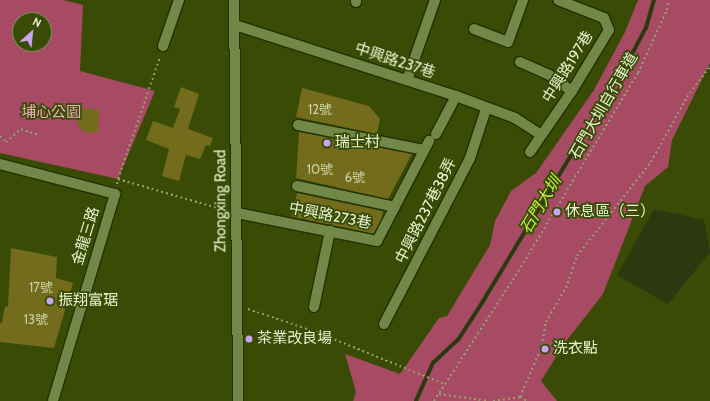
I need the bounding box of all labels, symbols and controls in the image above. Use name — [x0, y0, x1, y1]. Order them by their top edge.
north arrow — [12, 12, 52, 52]
text: N — [30, 14, 44, 30]
street label: 中興路197巷 — [539, 28, 597, 106]
street label: 中興路237巷 — [353, 40, 437, 82]
street label: 石門大圳自行車道 — [566, 50, 642, 162]
house number: 12號 — [308, 101, 332, 117]
park label: 埔心公園 — [21, 104, 81, 122]
place label: 瑞士村 — [335, 134, 380, 152]
marker: 瑞士村 — [322, 138, 332, 148]
street label: Zhongxing Road — [212, 150, 230, 252]
street label: 中興路237巷38弄 — [392, 155, 460, 267]
house number: 10號 — [307, 161, 333, 177]
house number: 6號 — [345, 169, 365, 185]
water label: 石門大圳 — [516, 173, 566, 237]
street label: 中興路273巷 — [287, 199, 373, 233]
place label: 休息區（三） — [565, 203, 655, 221]
street label: 金龍三路 — [69, 205, 103, 267]
marker: 休息區（三） — [552, 207, 562, 217]
house number: 17號 — [29, 279, 53, 295]
place label: 振翔富琚 — [58, 292, 118, 310]
marker: 振翔富琚 — [45, 296, 55, 306]
house number: 13號 — [24, 311, 48, 327]
place label: 茶業改良場 — [257, 330, 332, 348]
marker: 茶業改良場 — [244, 334, 254, 344]
place label: 洗衣點 — [553, 340, 598, 358]
marker: 洗衣點 — [540, 344, 550, 354]

